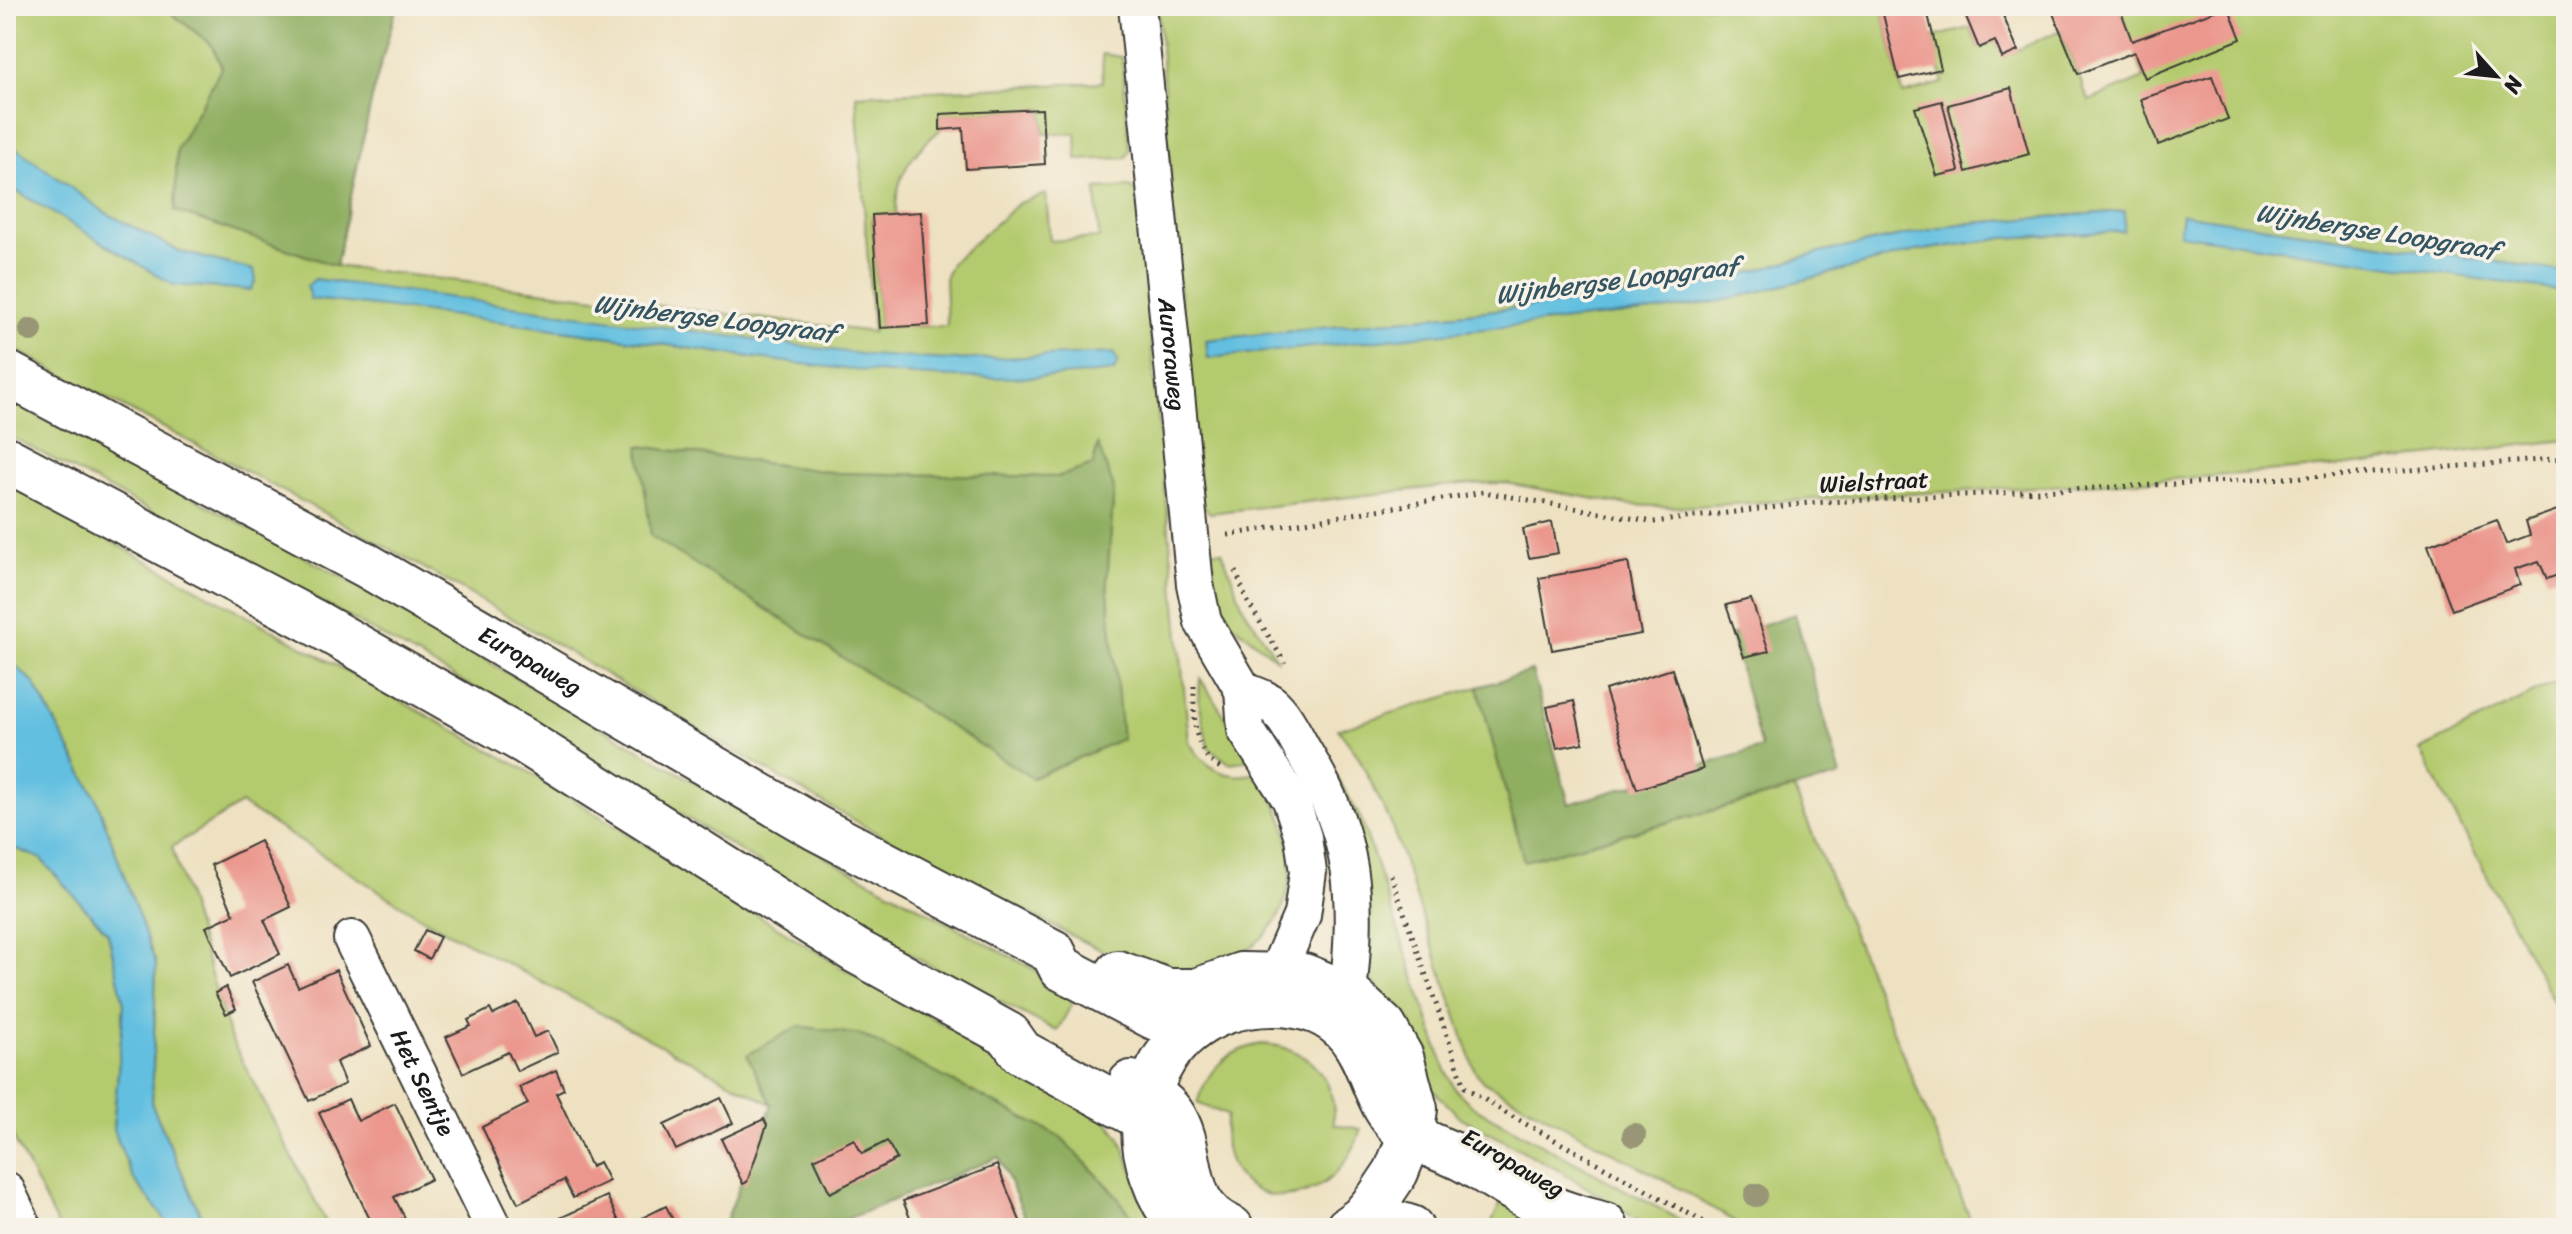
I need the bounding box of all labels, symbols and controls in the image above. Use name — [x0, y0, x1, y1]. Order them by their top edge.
north arrow — [2456, 36, 2536, 116]
text: N — [2492, 68, 2535, 101]
water label: Wijnbergse Loopgraaf — [2253, 189, 2509, 274]
water label: Wijnbergse Loopgraaf — [1493, 241, 1748, 318]
water label: Wijnbergse Loopgraaf — [591, 280, 846, 357]
street label: Auroraweg — [1145, 295, 1199, 413]
street label: Wielstraat — [1818, 458, 1930, 506]
street label: Europaweg — [470, 614, 590, 708]
street label: Het Sentje — [378, 1021, 467, 1144]
street label: Europaweg — [1453, 1116, 1573, 1210]

